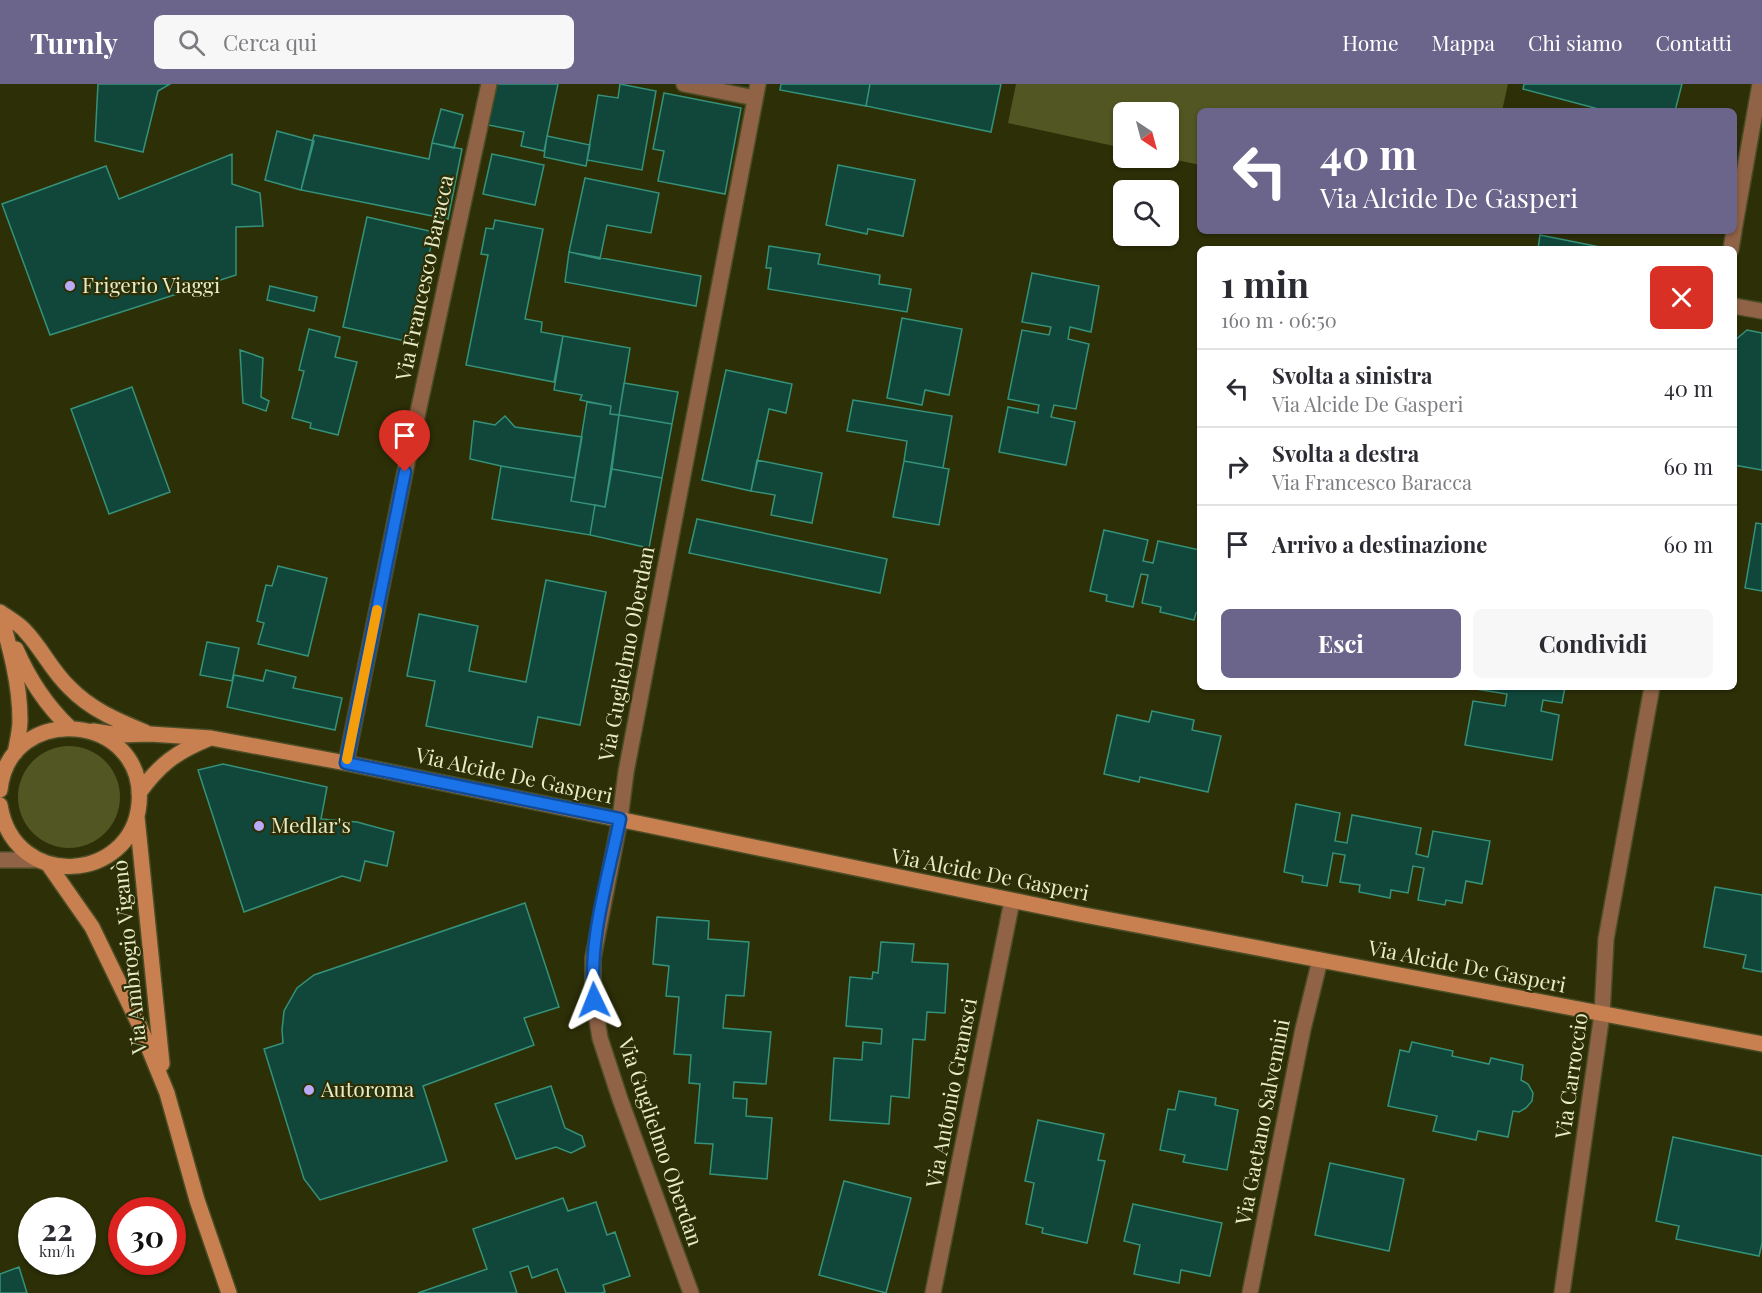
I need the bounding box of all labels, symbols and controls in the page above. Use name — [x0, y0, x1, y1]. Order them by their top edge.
search box — [154, 15, 574, 69]
text: Turnly — [30, 24, 118, 61]
icon: search — [175, 26, 208, 59]
text: Cerca qui — [223, 27, 317, 57]
text: Home — [1342, 28, 1399, 56]
text: Mappa — [1432, 28, 1495, 56]
text: Chi siamo — [1528, 28, 1622, 56]
text: Contatti — [1655, 28, 1732, 56]
north arrow — [1113, 102, 1179, 168]
map controls — [1113, 102, 1179, 246]
text: 40 m — [1320, 125, 1417, 181]
icon: left — [1221, 132, 1299, 210]
street label: Via Francesco Baracca — [387, 171, 459, 384]
text: Via Alcide De Gasperi — [1320, 179, 1578, 215]
button: search — [1113, 180, 1179, 246]
text: 1 min — [1221, 259, 1309, 307]
button: close — [1650, 266, 1713, 329]
place label: Frigerio Viaggi — [82, 270, 220, 298]
marker: Frigerio Viaggi — [63, 279, 77, 293]
text: 160 m · 06:50 — [1221, 306, 1337, 333]
text: Svolta a sinistra — [1272, 360, 1432, 390]
icon: left — [1221, 372, 1254, 405]
text: 40 m — [1664, 373, 1713, 403]
text: Via Alcide De Gasperi — [1272, 390, 1463, 417]
pin — [379, 410, 430, 472]
icon: arrive — [388, 419, 421, 452]
text: Svolta a destra — [1272, 438, 1419, 468]
icon: right — [1221, 450, 1254, 483]
text: 60 m — [1663, 451, 1713, 481]
text: Via Francesco Baracca — [1272, 468, 1472, 495]
icon: arrive — [1221, 528, 1254, 561]
text: Arrivo a destinazione — [1272, 529, 1487, 559]
text: 60 m — [1663, 529, 1713, 559]
street label: Via Guglielmo Oberdan — [590, 543, 660, 765]
button: Esci — [1221, 609, 1461, 678]
button: Condividi — [1473, 609, 1713, 678]
street label: Via Alcide De Gasperi — [412, 739, 616, 809]
place label: Medlar's — [271, 810, 351, 838]
marker: Medlar's — [252, 819, 266, 833]
street label: Via Alcide De Gasperi — [888, 840, 1092, 906]
street label: Via Ambrogio Viganò — [104, 859, 152, 1057]
street label: Via Alcide De Gasperi — [1365, 932, 1569, 998]
position arrow — [562, 968, 626, 1032]
street label: Via Antonio Gramsci — [918, 995, 982, 1191]
street label: Via Carroccio — [1547, 1011, 1593, 1142]
street label: Via Gaetano Salvemini — [1227, 1016, 1295, 1228]
street label: Via Guglielmo Oberdan — [613, 1033, 711, 1250]
place label: Autoroma — [320, 1074, 415, 1102]
marker: Autoroma — [302, 1083, 316, 1097]
speed limit sign: 30 — [108, 1197, 186, 1275]
text: 22 — [41, 1209, 73, 1249]
text: km/h — [39, 1241, 75, 1261]

